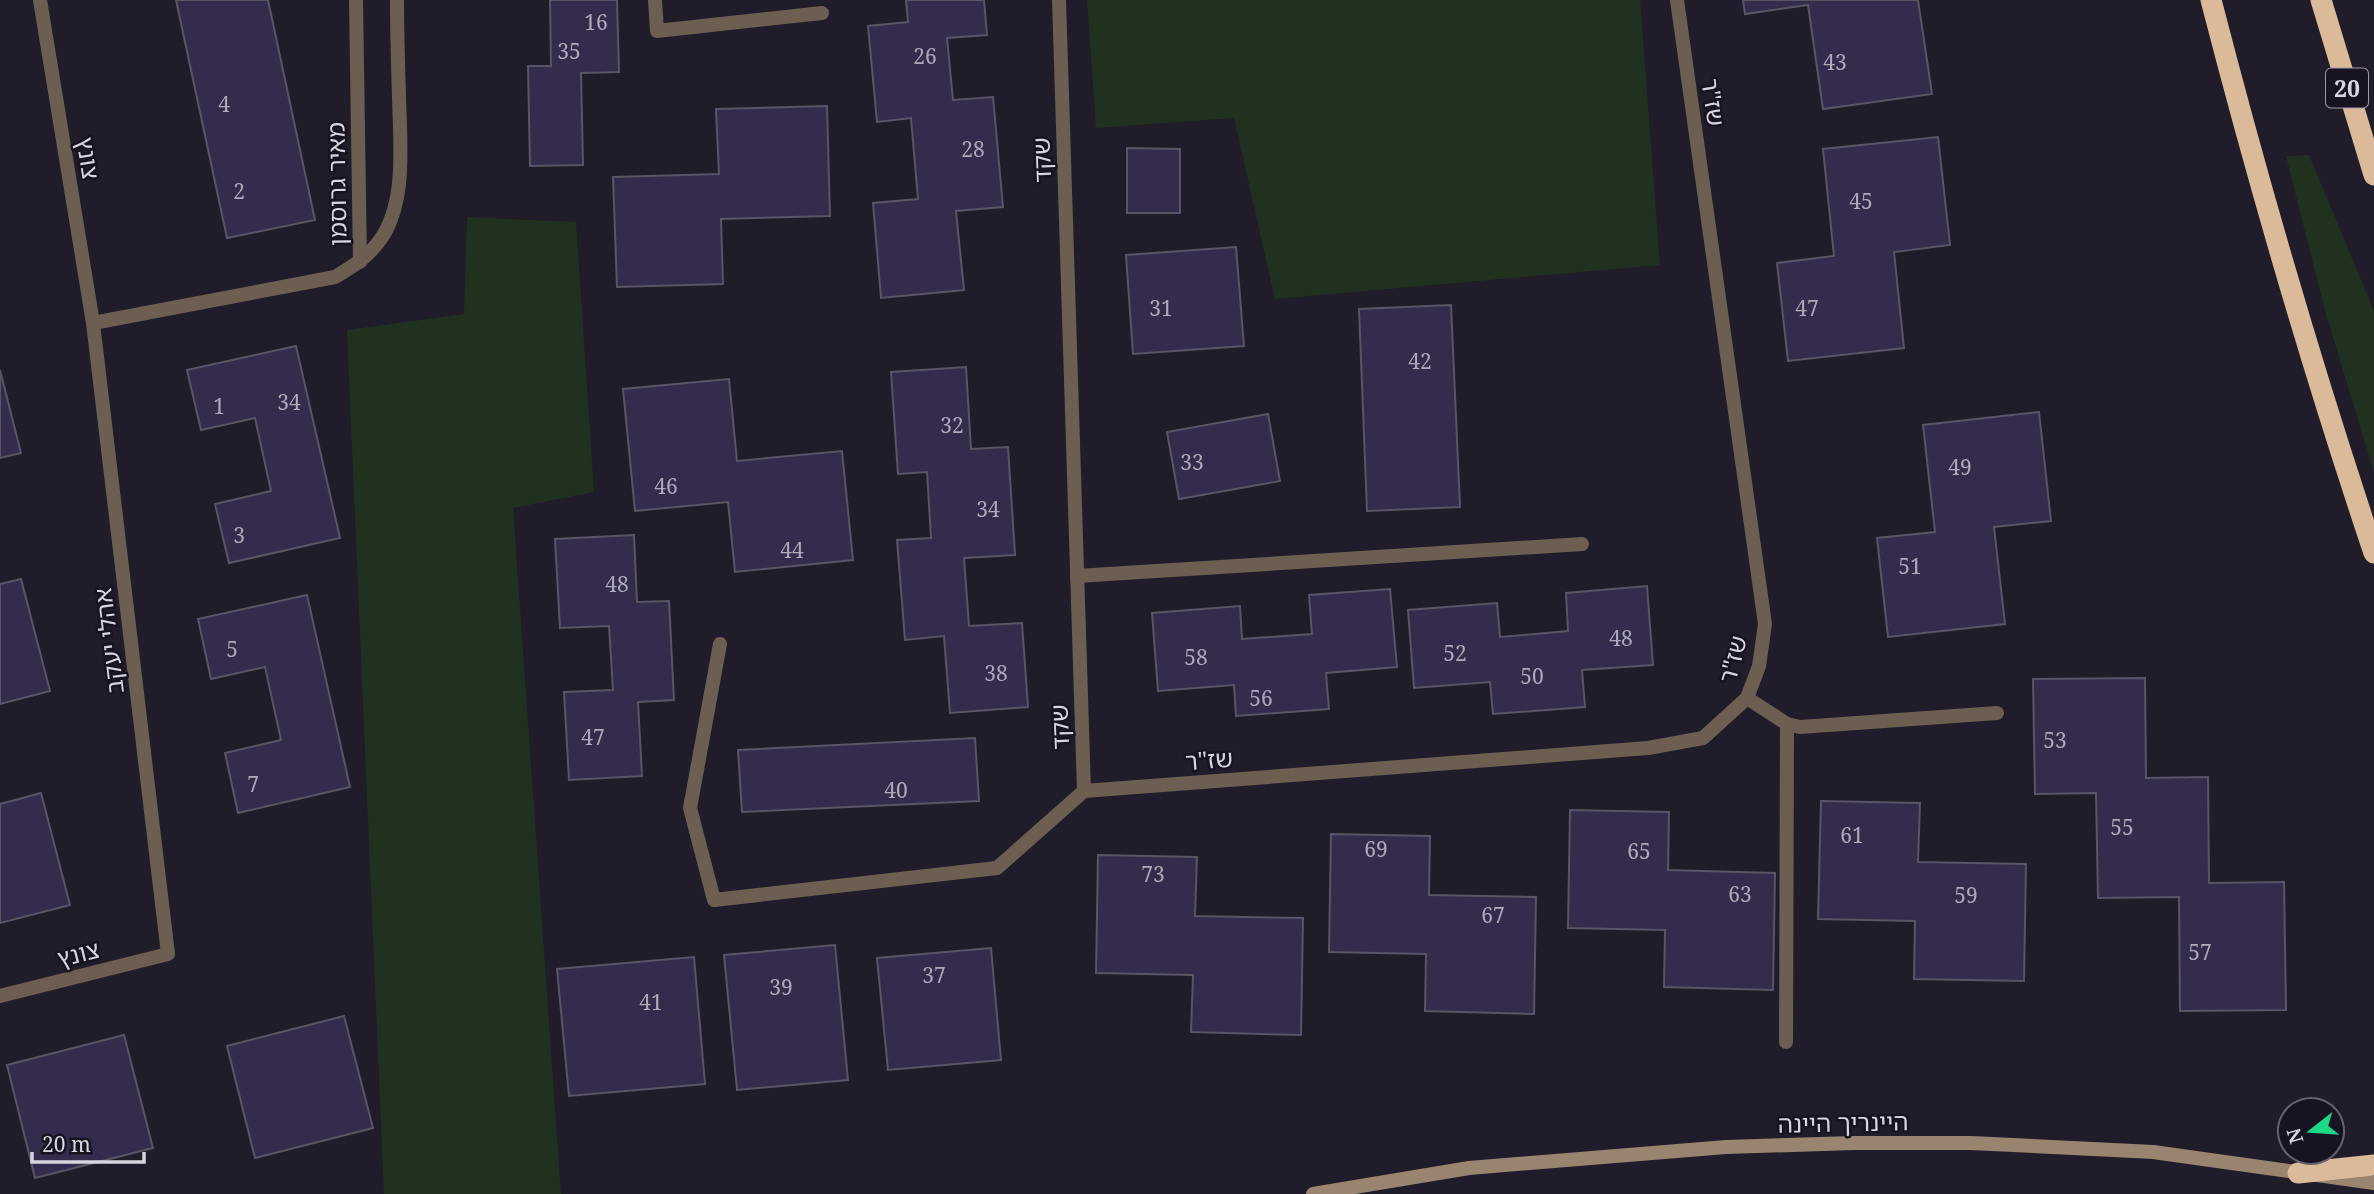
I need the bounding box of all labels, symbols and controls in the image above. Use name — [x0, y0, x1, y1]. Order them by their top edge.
house number: 16 — [584, 8, 608, 36]
house number: 35 — [557, 37, 581, 65]
house number: 26 — [913, 42, 937, 70]
house number: 43 — [1823, 48, 1847, 76]
road number: 20 — [2326, 68, 2368, 108]
street label: שז"ר — [1694, 76, 1734, 128]
house number: 4 — [218, 90, 230, 118]
street label: מאיר גרוסמן — [318, 122, 354, 246]
street label: צונץ — [69, 134, 109, 182]
house number: 28 — [961, 135, 985, 163]
street label: שקד — [1024, 137, 1058, 183]
house number: 2 — [233, 177, 245, 205]
house number: 45 — [1849, 187, 1873, 215]
house number: 31 — [1149, 294, 1173, 322]
house number: 47 — [1795, 294, 1819, 322]
house number: 42 — [1408, 347, 1432, 375]
house number: 34 — [277, 388, 301, 416]
house number: 1 — [213, 392, 225, 420]
house number: 32 — [940, 411, 964, 439]
house number: 33 — [1180, 448, 1204, 476]
house number: 49 — [1948, 453, 1972, 481]
house number: 46 — [654, 472, 678, 500]
house number: 34 — [976, 495, 1000, 523]
house number: 3 — [233, 521, 245, 549]
house number: 44 — [780, 536, 804, 564]
house number: 51 — [1898, 552, 1922, 580]
house number: 48 — [605, 570, 629, 598]
street label: אהלי יעקב — [85, 586, 131, 696]
house number: 48 — [1609, 624, 1633, 652]
street label: שז"ר — [1710, 632, 1754, 686]
house number: 5 — [226, 635, 238, 663]
house number: 52 — [1443, 639, 1467, 667]
house number: 58 — [1184, 643, 1208, 671]
house number: 38 — [984, 659, 1008, 687]
house number: 50 — [1520, 662, 1544, 690]
house number: 56 — [1249, 684, 1273, 712]
street label: שקד — [1042, 704, 1076, 750]
house number: 47 — [581, 723, 605, 751]
house number: 53 — [2043, 726, 2067, 754]
street label: שז"ר — [1184, 741, 1234, 777]
house number: 7 — [247, 770, 259, 798]
house number: 40 — [884, 776, 908, 804]
house number: 55 — [2110, 813, 2134, 841]
house number: 61 — [1840, 821, 1864, 849]
house number: 69 — [1364, 835, 1388, 863]
house number: 65 — [1627, 837, 1651, 865]
house number: 73 — [1141, 860, 1165, 888]
house number: 63 — [1728, 880, 1752, 908]
house number: 59 — [1954, 881, 1978, 909]
house number: 67 — [1481, 901, 1505, 929]
street label: צונץ — [53, 932, 103, 974]
house number: 57 — [2188, 938, 2212, 966]
house number: 37 — [922, 961, 946, 989]
house number: 39 — [769, 973, 793, 1001]
house number: 41 — [639, 988, 663, 1016]
north arrow — [2276, 1096, 2346, 1166]
street label: היינריך היינה — [1777, 1104, 1909, 1140]
scale bar — [32, 1120, 144, 1164]
text: N — [2280, 1125, 2309, 1147]
text: 20 m — [42, 1130, 91, 1158]

